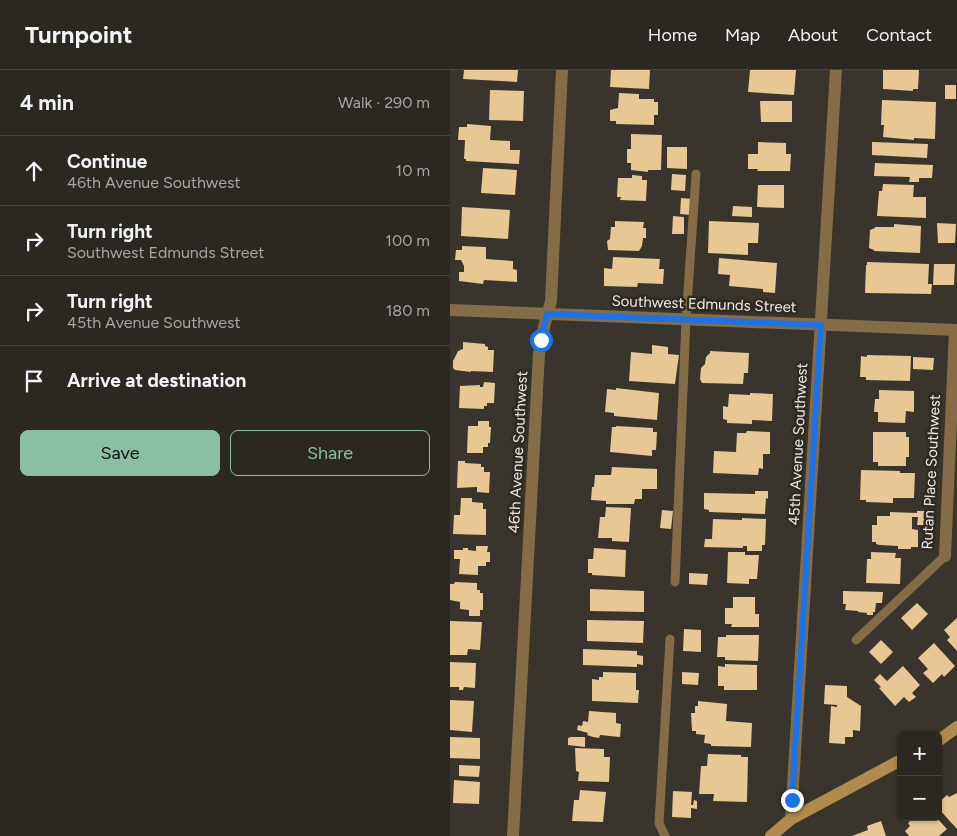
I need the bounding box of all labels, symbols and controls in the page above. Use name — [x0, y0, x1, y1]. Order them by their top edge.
text: Turnpoint — [25, 20, 132, 49]
text: Home — [648, 24, 697, 46]
text: Map — [725, 24, 760, 46]
text: About — [788, 24, 838, 46]
text: Contact — [866, 24, 932, 46]
text: 4 min — [20, 90, 74, 115]
text: Walk · 290 m — [338, 93, 430, 112]
text: Continue — [67, 150, 147, 173]
icon: ahead — [20, 157, 48, 185]
text: 10 m — [396, 161, 430, 180]
text: 46th Avenue Southwest — [67, 173, 240, 192]
text: Turn right — [67, 220, 153, 243]
icon: right — [20, 227, 48, 255]
text: 100 m — [385, 231, 430, 250]
text: Southwest Edmunds Street — [67, 243, 264, 262]
text: Turn right — [67, 290, 153, 313]
street label: Southwest Edmunds Street — [611, 292, 797, 316]
icon: right — [20, 297, 48, 325]
text: 180 m — [386, 301, 430, 320]
text: 45th Avenue Southwest — [67, 313, 241, 332]
route start — [530, 329, 553, 352]
street label: 45th Avenue Southwest — [785, 362, 811, 526]
icon: arrive — [20, 367, 48, 395]
text: Arrive at destination — [67, 369, 246, 392]
street label: 46th Avenue Southwest — [505, 370, 531, 534]
street label: Rutan Place Southwest — [918, 394, 944, 550]
button: Save — [20, 430, 220, 476]
button: Share — [230, 430, 430, 476]
map controls — [897, 731, 942, 821]
button: + — [897, 731, 942, 776]
button: − — [897, 776, 942, 821]
route end — [781, 789, 804, 812]

